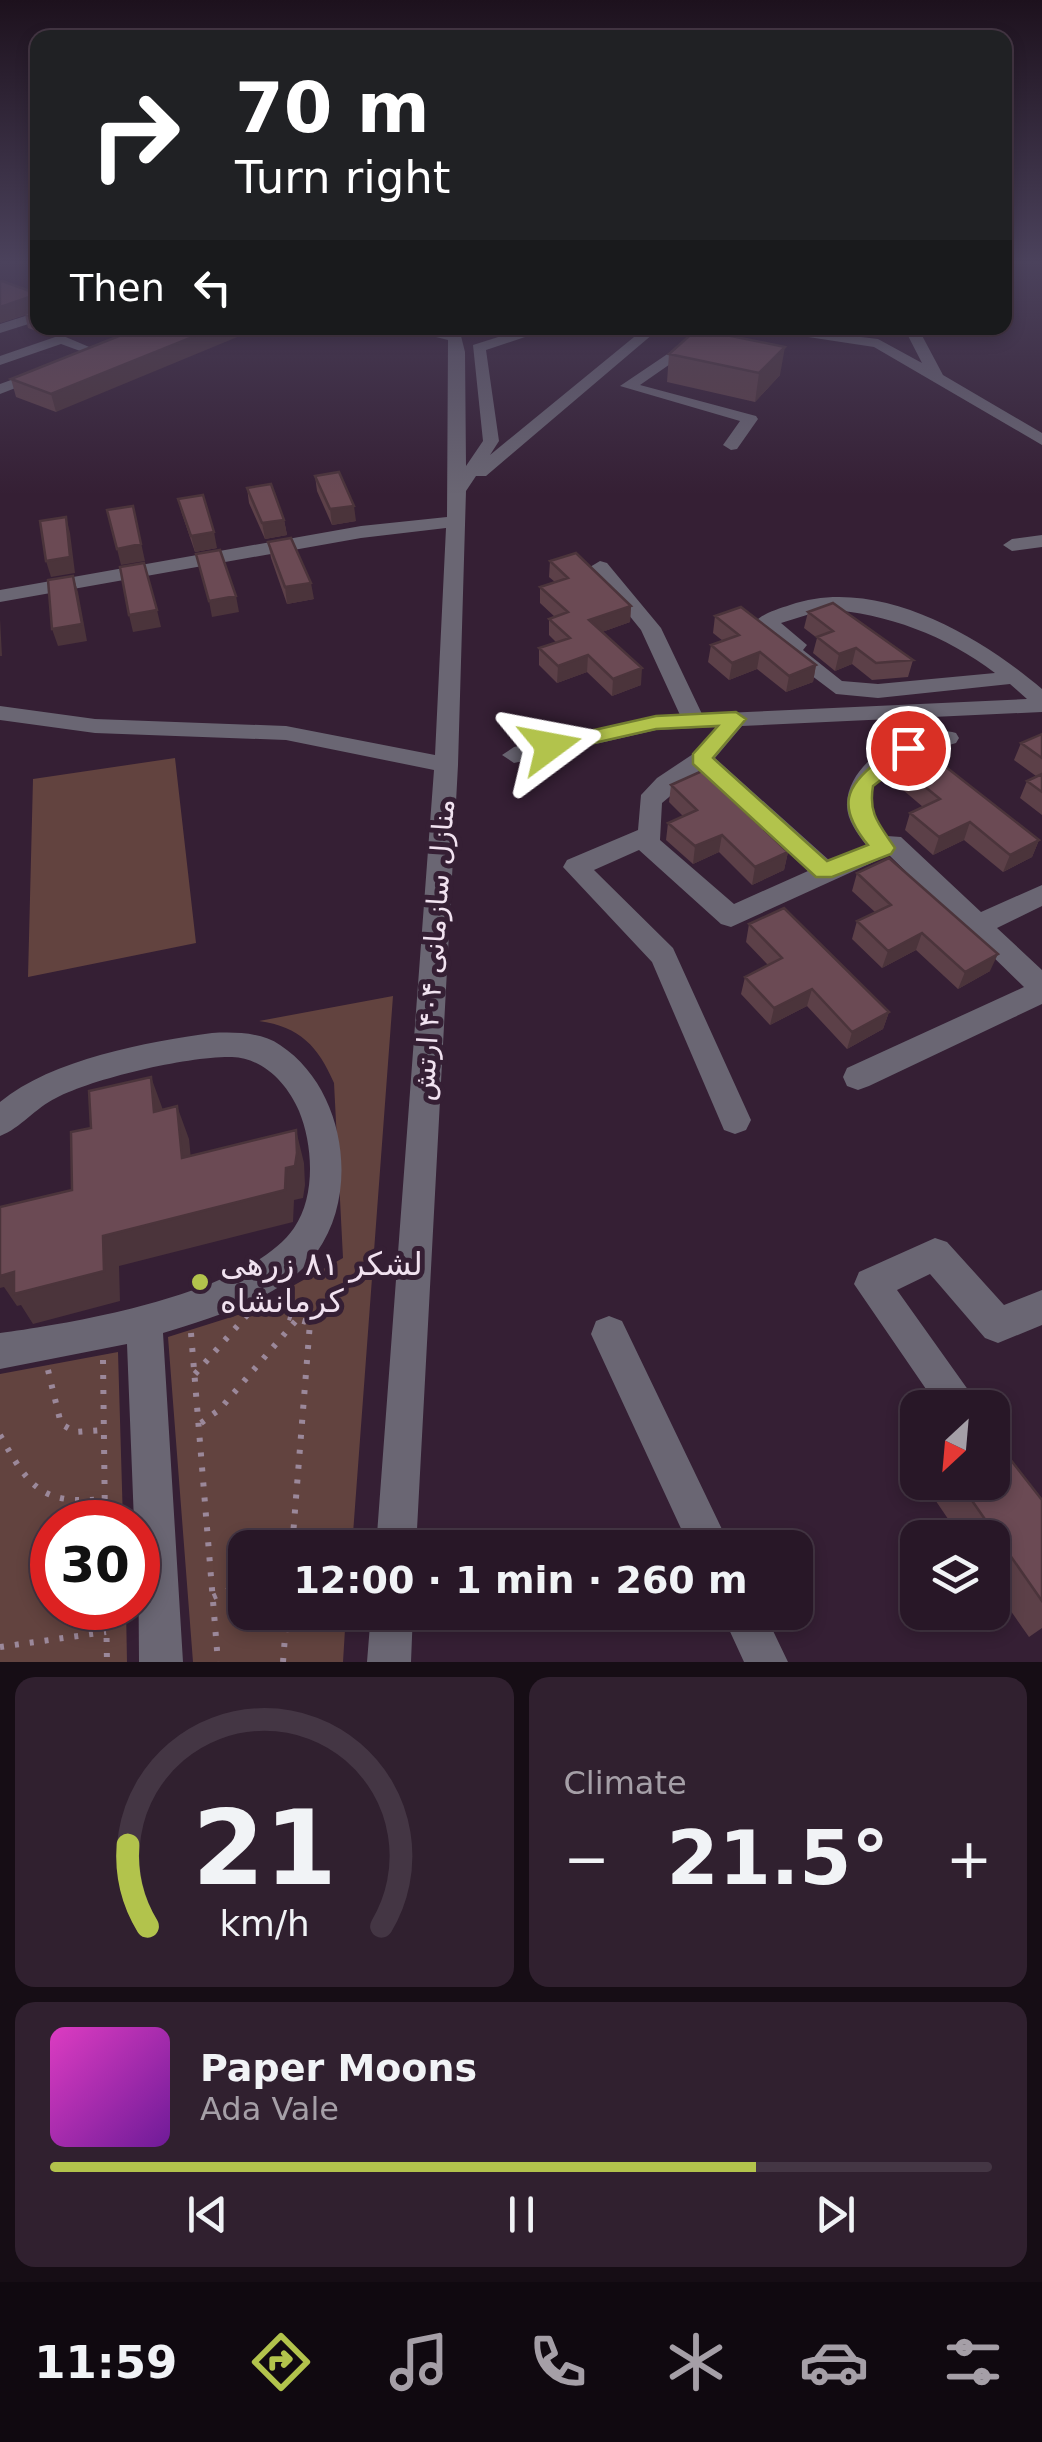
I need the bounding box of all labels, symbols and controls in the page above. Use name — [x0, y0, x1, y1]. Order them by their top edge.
text: 70 m — [235, 67, 430, 149]
icon: right — [70, 70, 200, 200]
text: Turn right — [235, 151, 450, 204]
icon: left — [185, 260, 240, 315]
text: Then — [70, 266, 165, 310]
position arrow — [498, 694, 602, 798]
pin — [866, 706, 951, 791]
icon: arrive — [881, 721, 936, 776]
street label: منازل سازمانی ۴۰۴ ارتش — [407, 798, 461, 1102]
place label: لشکر ۸۱ زرهی کرمانشاه — [220, 1245, 423, 1320]
marker: لشکر ۸۱ زرهی کرمانشاه — [189, 1271, 211, 1293]
north arrow — [900, 1390, 1010, 1500]
map controls — [900, 1390, 1010, 1630]
speed limit sign: 30 — [30, 1500, 160, 1630]
button: layers — [900, 1520, 1010, 1630]
text: 12:00 · 1 min · 260 m — [293, 1558, 748, 1602]
text: Climate — [564, 1764, 687, 1802]
text: 21 — [192, 1787, 337, 1909]
text: 21.5° — [666, 1814, 889, 1902]
text: − — [564, 1827, 610, 1891]
text: + — [946, 1827, 992, 1891]
text: km/h — [219, 1903, 309, 1944]
text: Paper Moons — [200, 2046, 477, 2090]
text: Ada Vale — [200, 2090, 339, 2128]
icon: previous — [180, 2187, 235, 2242]
icon: pause — [494, 2187, 549, 2242]
icon: next — [808, 2187, 863, 2242]
icon: directions — [246, 2327, 316, 2397]
icon: music — [384, 2327, 454, 2397]
icon: phone — [523, 2327, 593, 2397]
icon: climate — [661, 2327, 731, 2397]
icon: car — [799, 2327, 869, 2397]
icon: filters — [938, 2327, 1008, 2397]
text: 11:59 — [34, 2336, 177, 2389]

